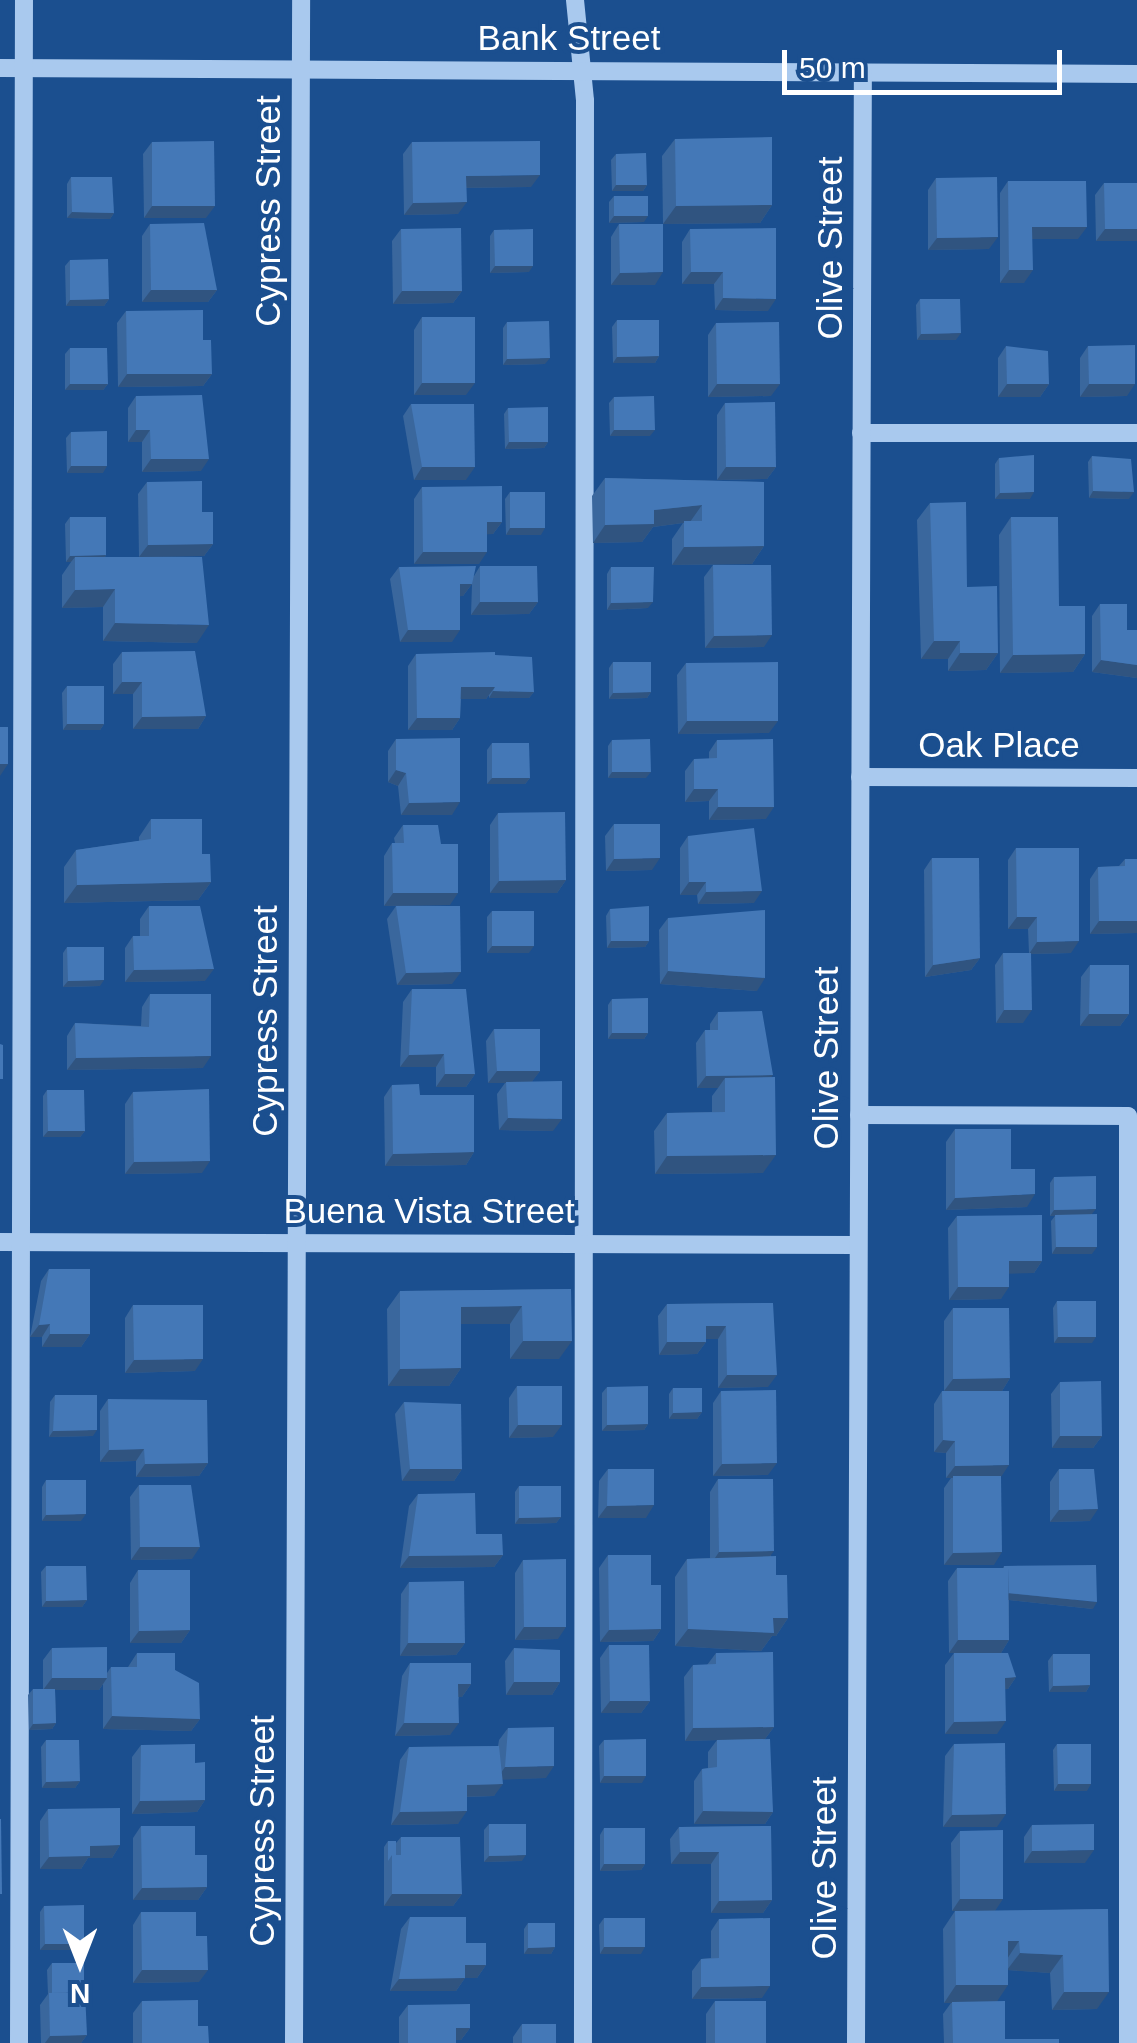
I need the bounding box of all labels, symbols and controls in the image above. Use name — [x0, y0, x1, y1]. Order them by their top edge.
street label: Bank Street — [478, 17, 660, 59]
scale bar — [787, 30, 1067, 92]
text: 50 m — [799, 51, 866, 84]
street label: Cypress Street — [247, 95, 289, 327]
street label: Olive Street — [809, 157, 851, 339]
street label: Oak Place — [918, 724, 1080, 766]
street label: Cypress Street — [244, 905, 286, 1137]
street label: Olive Street — [805, 967, 847, 1149]
street label: Buena Vista Street — [283, 1190, 575, 1232]
street label: Cypress Street — [241, 1715, 283, 1947]
street label: Olive Street — [803, 1777, 845, 1959]
north arrow — [30, 1913, 130, 2013]
text: N — [70, 1978, 90, 2009]

